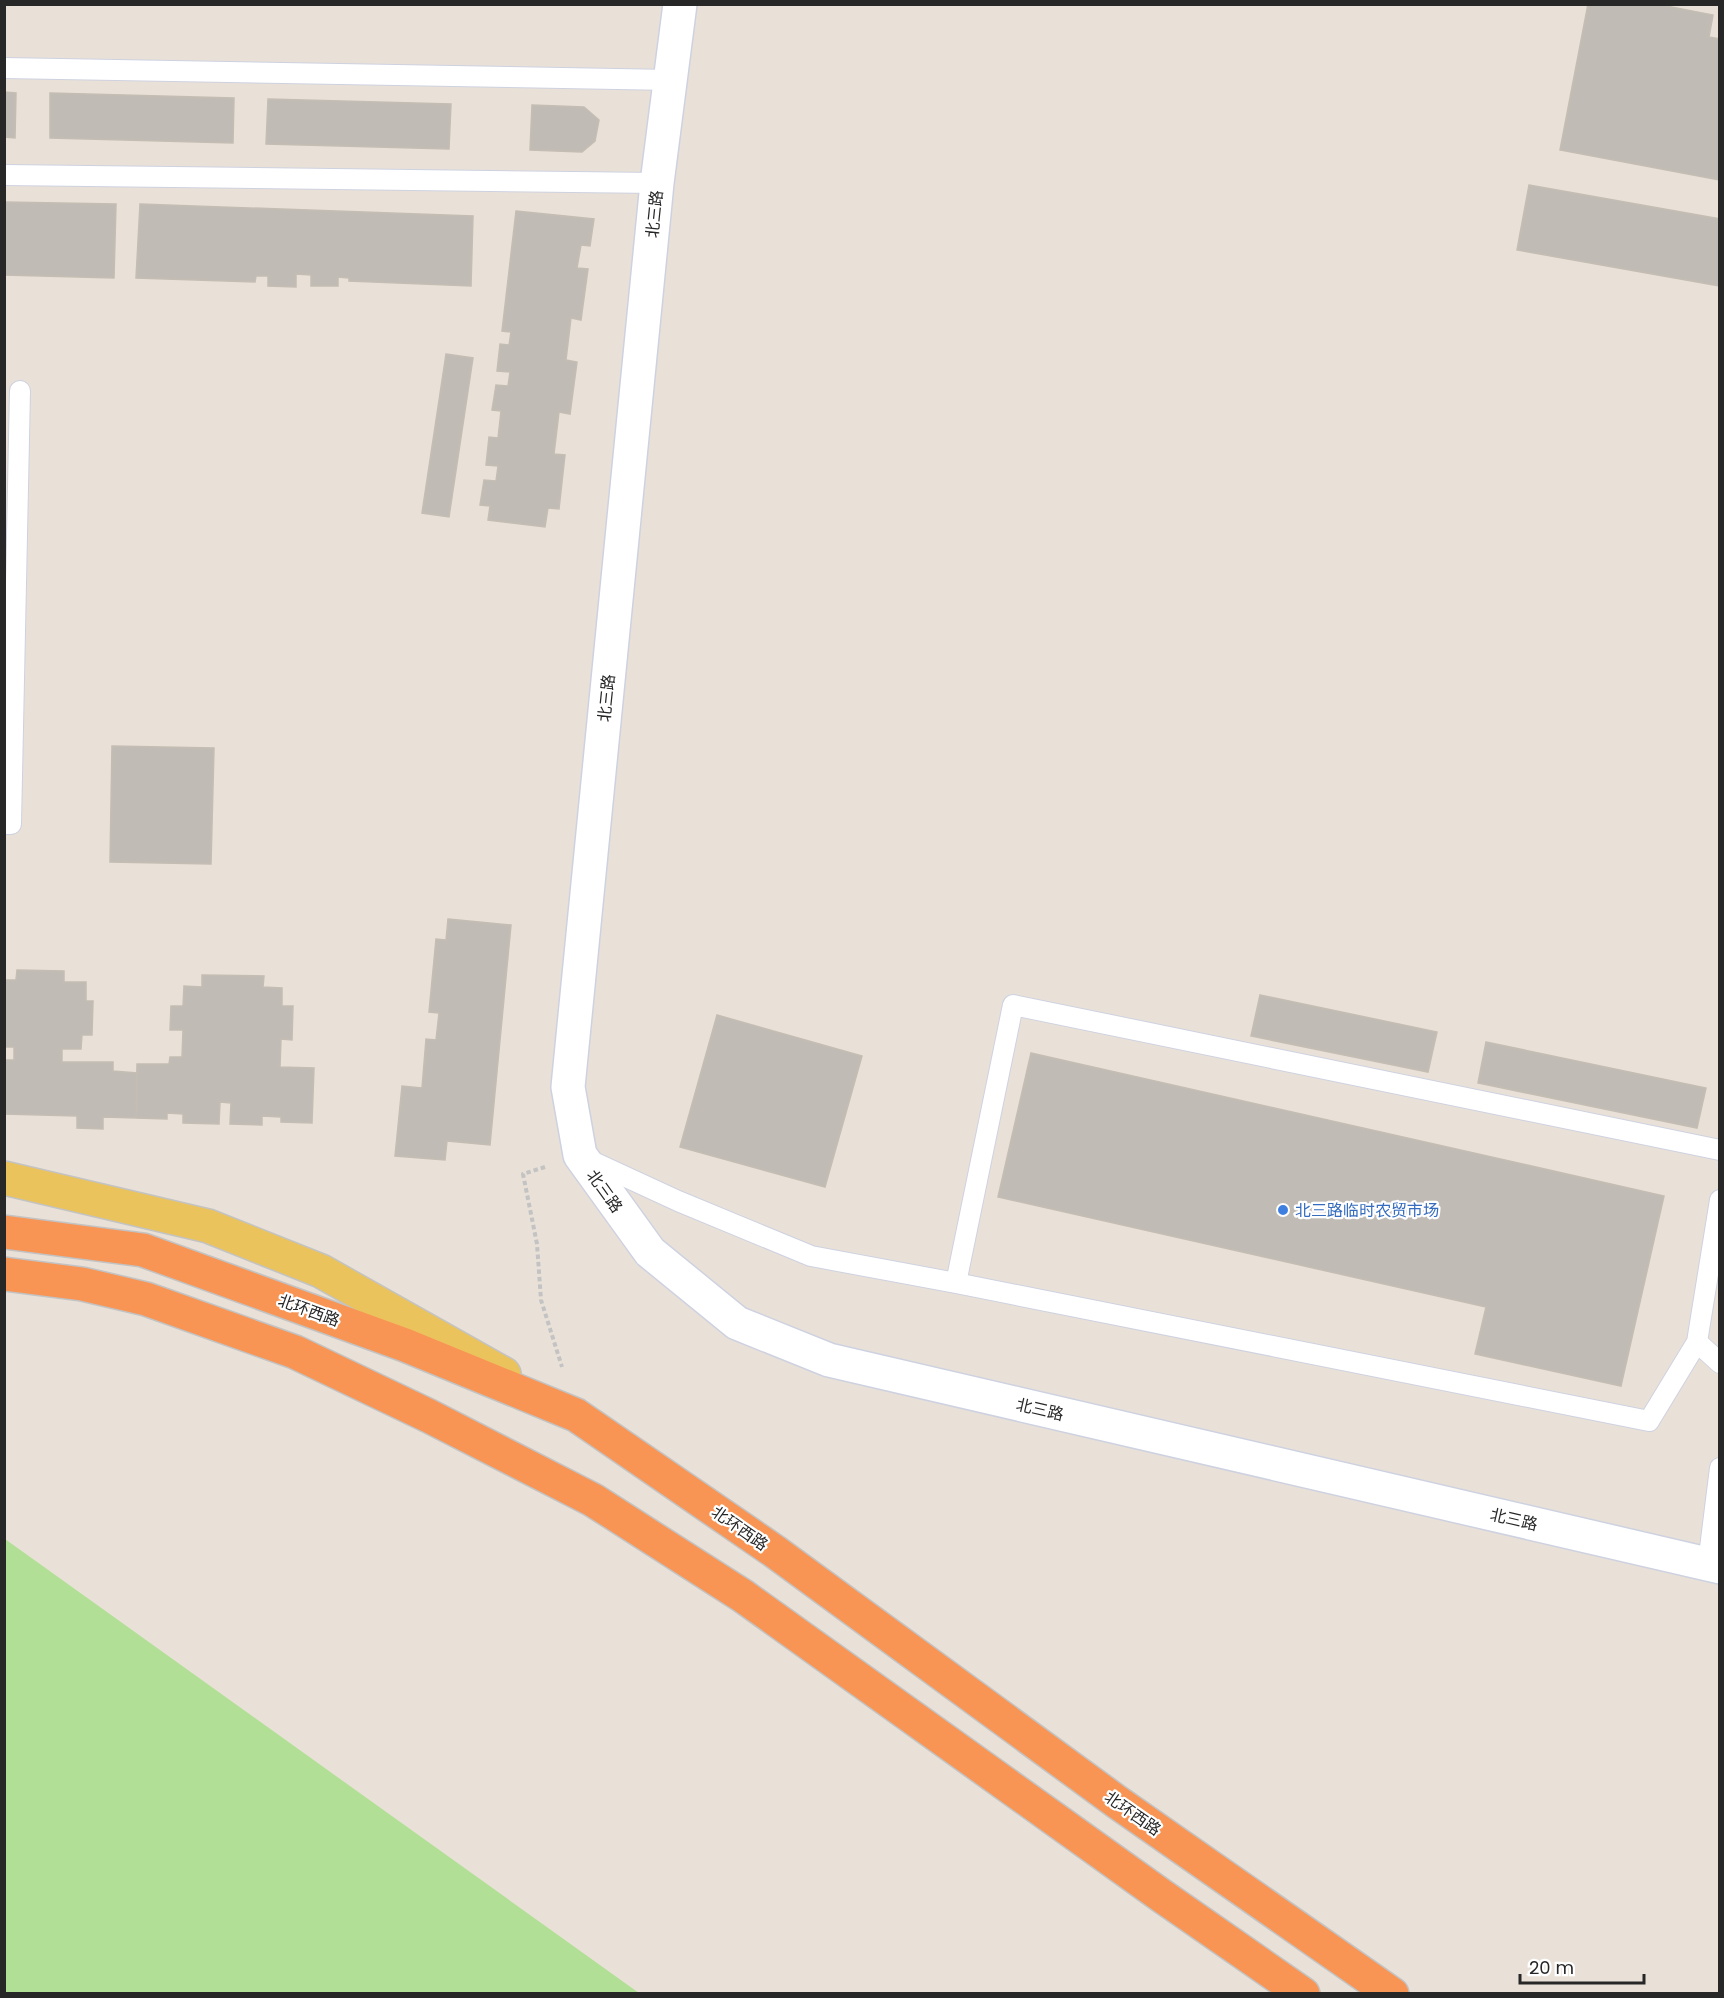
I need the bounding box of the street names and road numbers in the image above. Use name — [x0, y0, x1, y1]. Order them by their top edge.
street label: 北三路 — [641, 189, 668, 239]
street label: 北三路 — [593, 673, 620, 723]
street label: 北三路 — [581, 1165, 628, 1217]
street label: 北环西路 — [275, 1289, 343, 1332]
street label: 北三路 — [1014, 1393, 1066, 1426]
street label: 北环西路 — [707, 1501, 773, 1556]
street label: 北三路 — [1488, 1503, 1540, 1536]
street label: 北环西路 — [1100, 1786, 1166, 1841]

